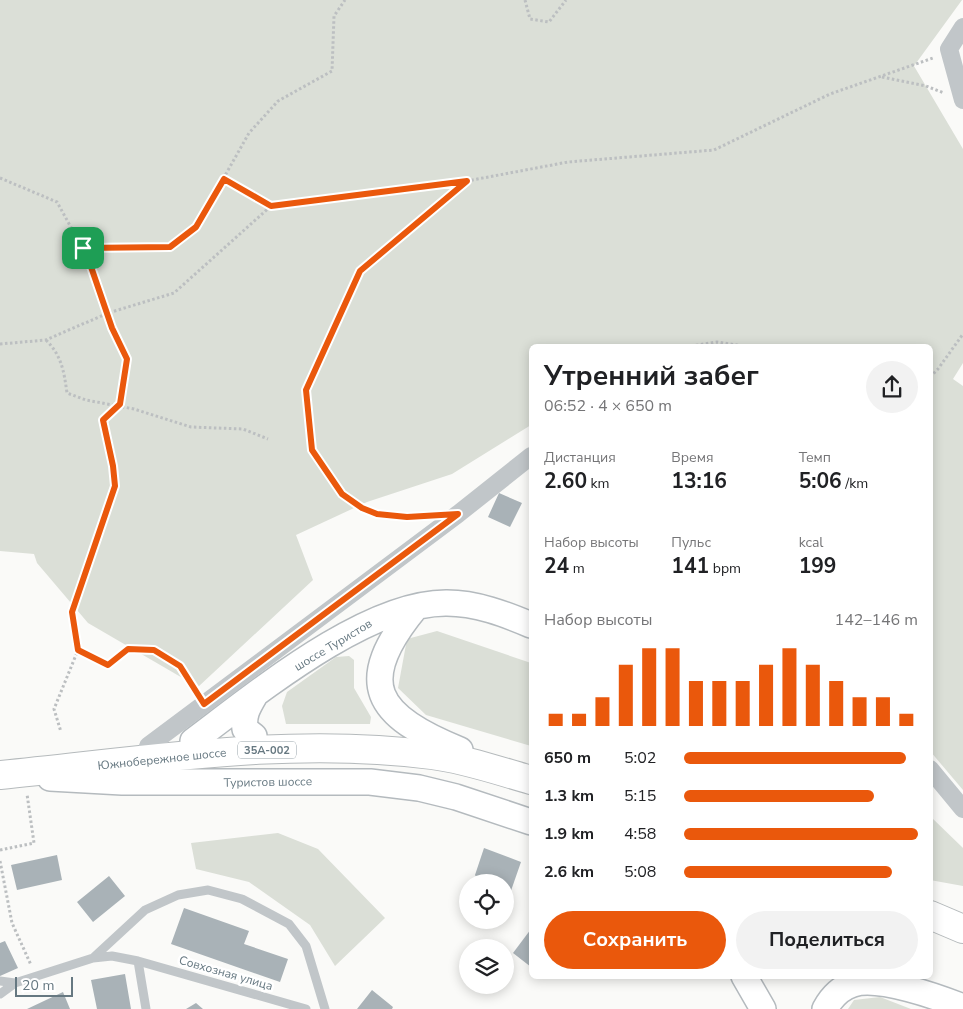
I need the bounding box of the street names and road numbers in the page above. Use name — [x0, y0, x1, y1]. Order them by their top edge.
street label: шоссе Туристов — [291, 615, 375, 675]
road number: 35А-002 — [238, 742, 296, 758]
street label: Южнобережное шоссе — [97, 744, 227, 774]
street label: Туристов шоссе — [224, 773, 312, 791]
street label: Совхозная улица — [177, 952, 275, 994]

